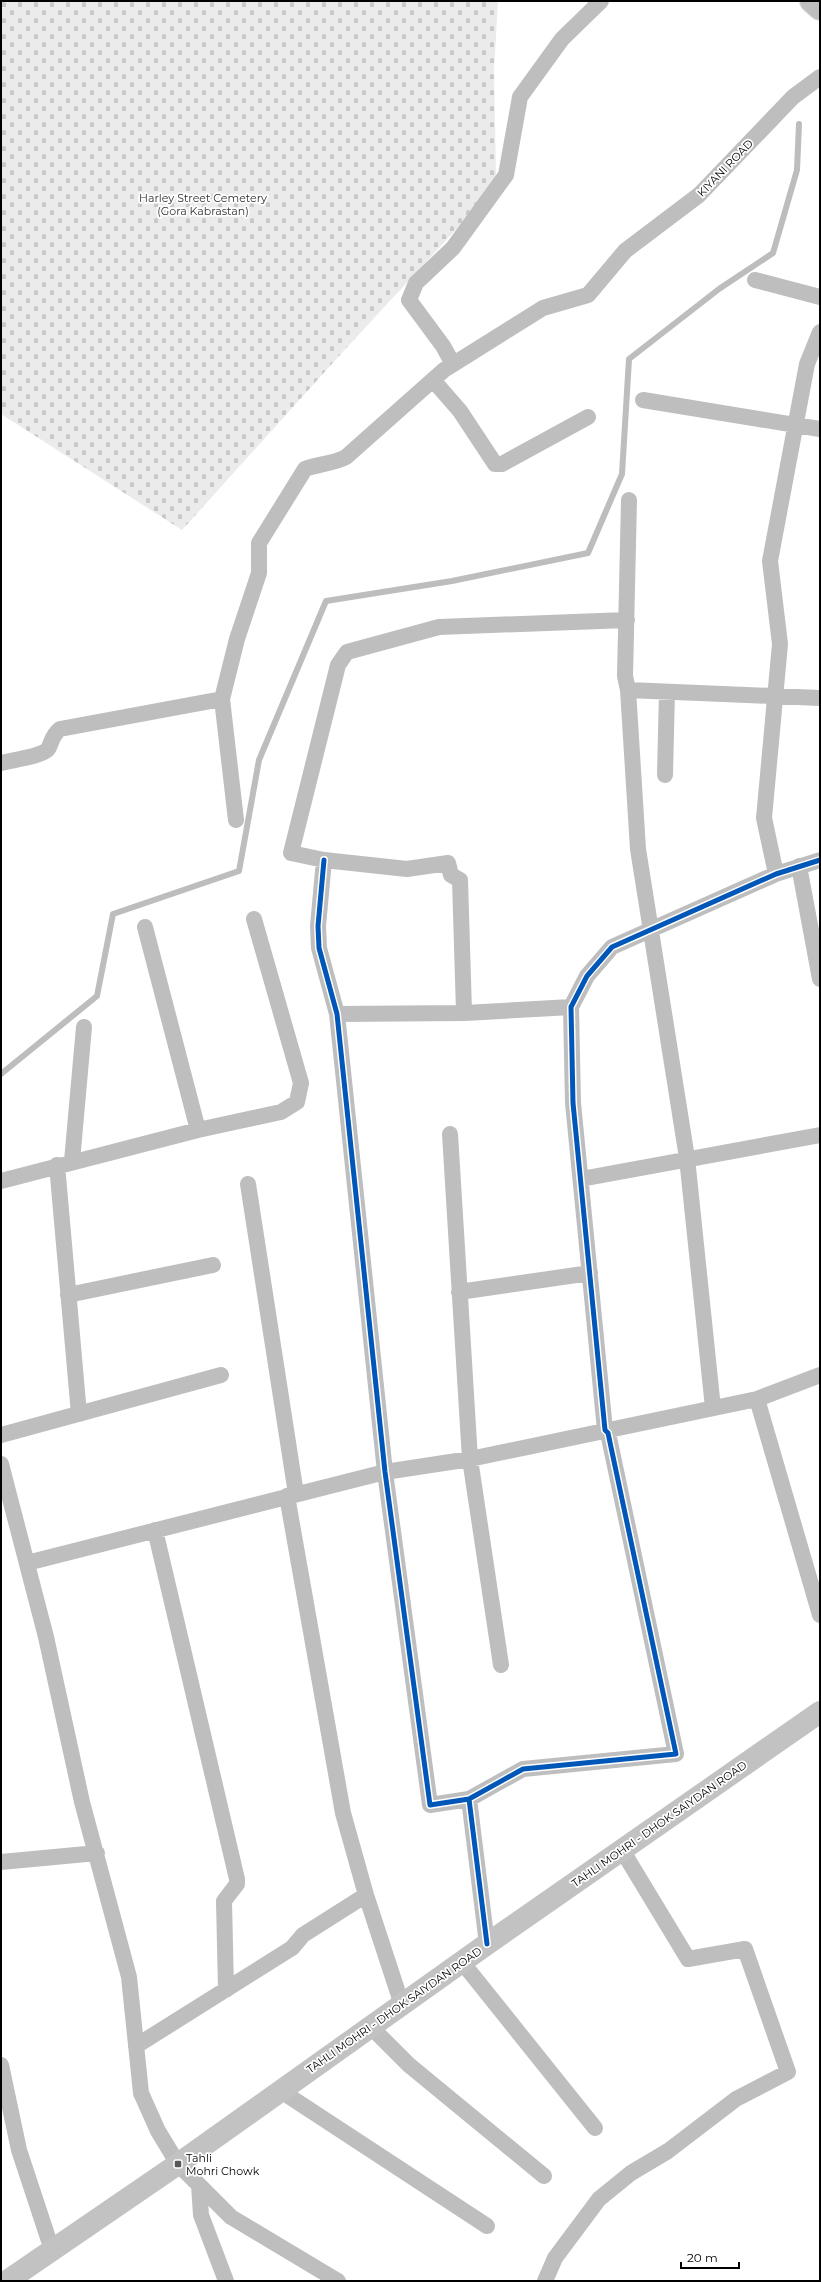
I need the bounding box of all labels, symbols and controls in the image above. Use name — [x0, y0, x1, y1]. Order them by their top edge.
street label: KIYANI ROAD — [694, 136, 756, 200]
park label: Harley Street Cemetery (Gora Kabrastan) — [139, 191, 267, 218]
street label: TAHLI MOHRI - DHOK SAIYDAN ROAD — [569, 1758, 749, 1890]
street label: TAHLI MOHRI - DHOK SAIYDAN ROAD — [304, 1944, 484, 2076]
place label: Tahli Mohri Chowk — [186, 2151, 260, 2178]
marker: Tahli Mohri Chowk — [173, 2159, 183, 2169]
scale bar — [681, 2244, 739, 2270]
text: 20 m — [687, 2250, 718, 2265]

